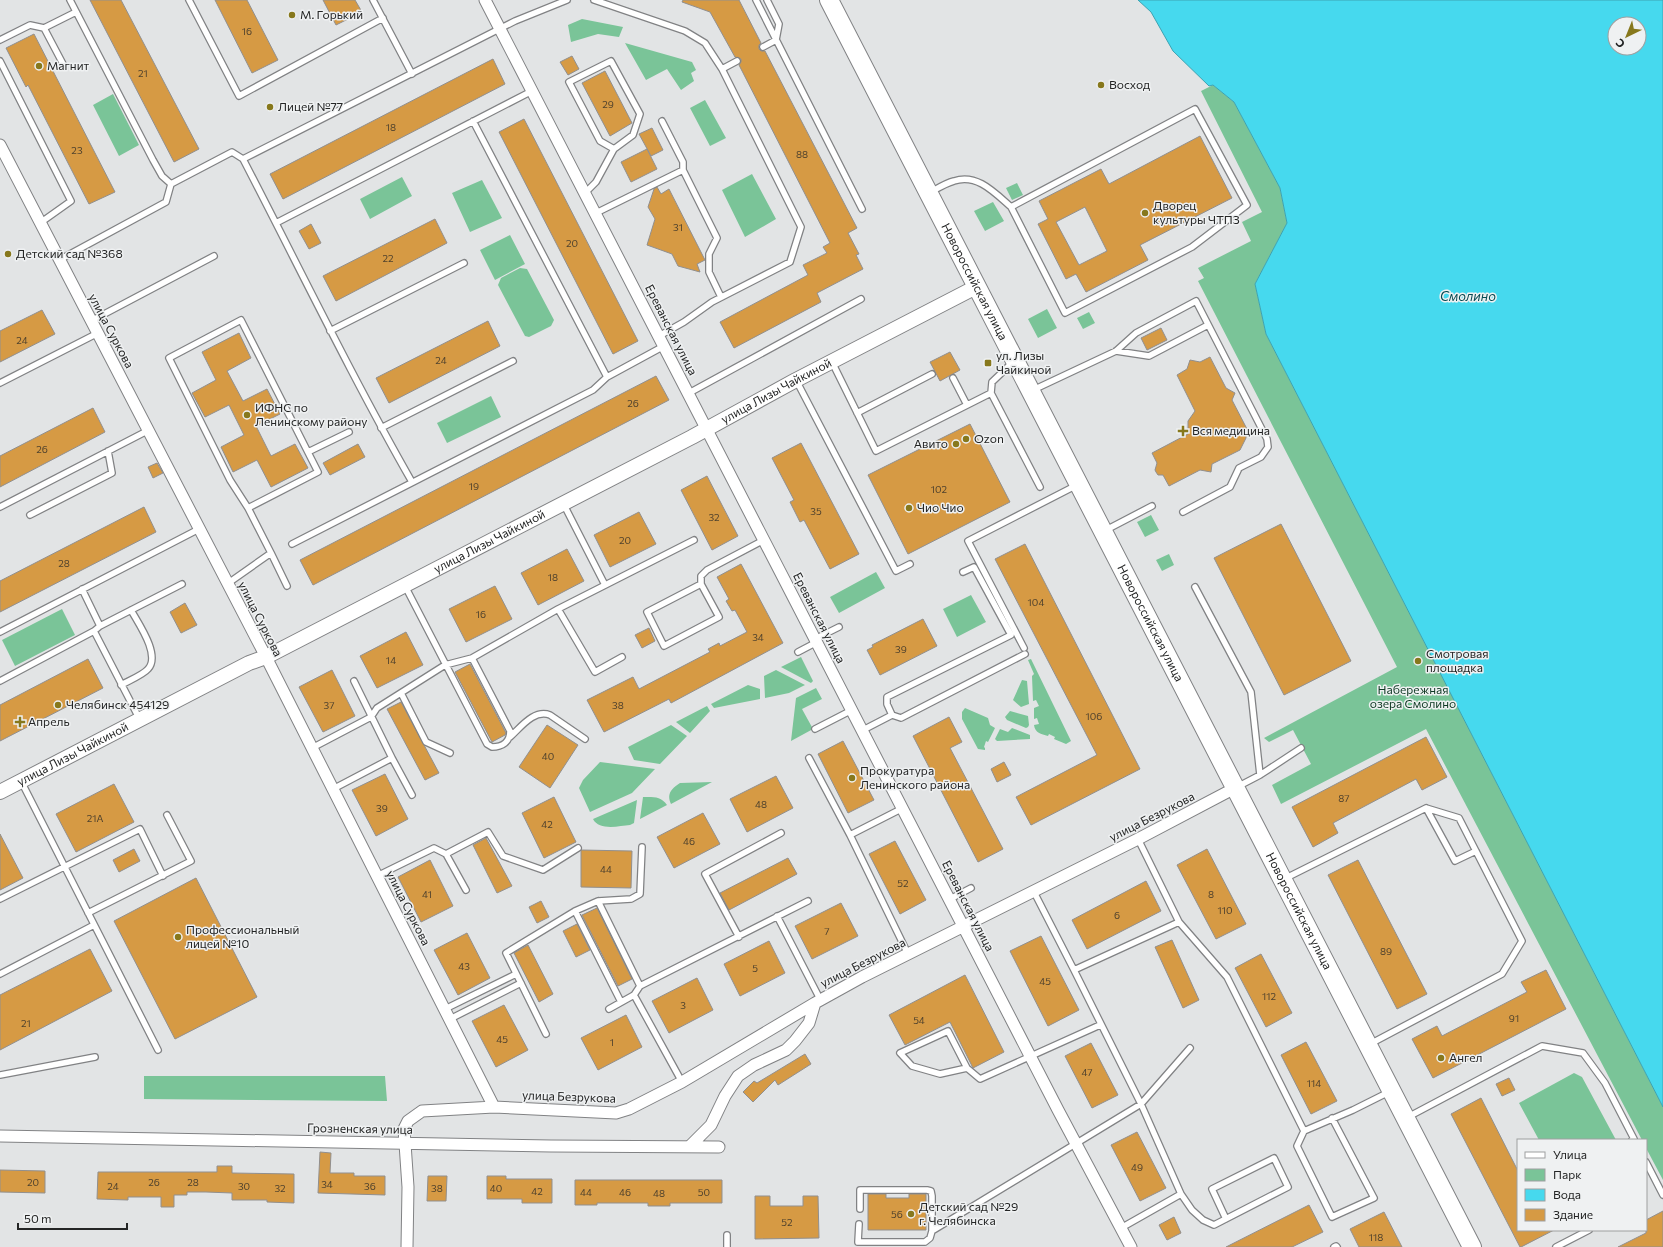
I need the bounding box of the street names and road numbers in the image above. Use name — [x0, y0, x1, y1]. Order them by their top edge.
street label: Новороссийская улица — [939, 220, 1011, 342]
street label: Ереванская улица — [643, 282, 701, 377]
street label: улица Суркова — [86, 291, 137, 370]
street label: улица Лизы Чайкиной — [718, 355, 834, 426]
street label: улица Лизы Чайкиной — [431, 506, 547, 575]
street label: Новороссийская улица — [1115, 562, 1187, 683]
street label: Ереванская улица — [791, 570, 849, 665]
street label: улица Суркова — [236, 579, 286, 658]
street label: улица Лизы Чайкиной — [14, 719, 130, 788]
street label: улица Безрукова — [1107, 789, 1196, 844]
street label: Новороссийская улица — [1264, 850, 1336, 971]
street label: Ереванская улица — [940, 858, 998, 953]
street label: улица Суркова — [384, 868, 434, 947]
street label: улица Безрукова — [818, 935, 907, 990]
street label: улица Безрукова — [522, 1087, 616, 1105]
street label: Грозненская улица — [307, 1120, 413, 1136]

